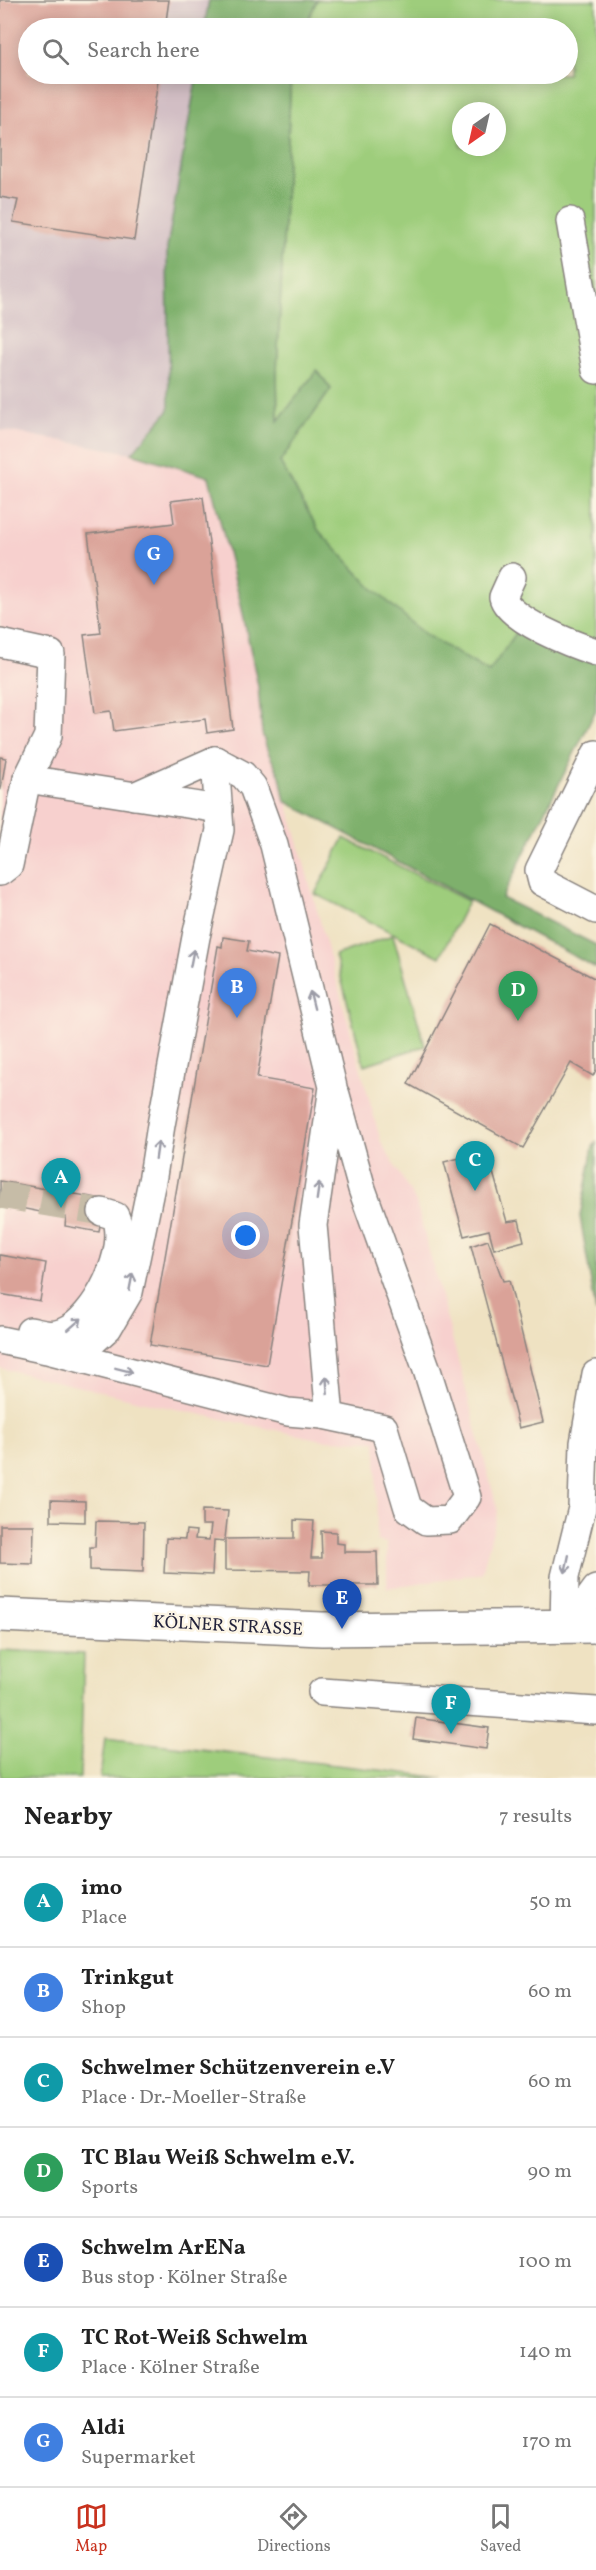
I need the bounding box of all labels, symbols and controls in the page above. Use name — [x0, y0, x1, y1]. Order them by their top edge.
search box — [18, 18, 578, 84]
icon: search — [39, 35, 72, 68]
text: Search here — [87, 36, 200, 67]
north arrow — [452, 102, 506, 156]
pin: G — [134, 536, 174, 585]
one-way arrow — [187, 949, 198, 969]
pin: B — [218, 968, 256, 1018]
pin: D — [498, 972, 538, 1021]
one-way arrow — [305, 990, 317, 1009]
one-way arrow — [151, 1141, 162, 1160]
pin: C — [456, 1142, 494, 1191]
pin: A — [42, 1158, 80, 1208]
one-way arrow — [312, 1182, 323, 1201]
your location — [231, 1221, 260, 1250]
one-way arrow — [126, 1273, 137, 1292]
one-way arrow — [66, 1317, 82, 1331]
one-way arrow — [114, 1364, 133, 1376]
one-way arrow — [321, 1375, 332, 1395]
one-way arrow — [561, 1555, 573, 1574]
pin: E — [322, 1580, 362, 1629]
street label: KÖLNER STRASSE — [152, 1610, 304, 1643]
pin: F — [432, 1684, 470, 1734]
text: Nearby — [24, 1799, 113, 1835]
text: 7 results — [499, 1803, 572, 1831]
text: imo — [81, 1873, 122, 1904]
text: A — [36, 1888, 51, 1916]
text: 50 m — [529, 1888, 572, 1916]
text: Place — [81, 1904, 127, 1932]
text: Trinkgut — [81, 1963, 174, 1994]
text: B — [37, 1978, 50, 2006]
text: 60 m — [528, 1978, 572, 2006]
text: Shop — [81, 1994, 126, 2022]
text: Schwelmer Schützenverein e.V — [81, 2053, 395, 2084]
text: C — [37, 2068, 50, 2096]
text: 60 m — [528, 2068, 572, 2096]
text: Place · Dr.-Moeller-Straße — [81, 2084, 306, 2112]
text: TC Blau Weiß Schwelm e.V. — [81, 2143, 355, 2174]
text: D — [36, 2158, 51, 2186]
text: 90 m — [528, 2158, 572, 2186]
text: Sports — [81, 2174, 138, 2202]
text: Schwelm ArENa — [81, 2233, 246, 2264]
text: E — [37, 2248, 50, 2276]
text: 100 m — [518, 2248, 572, 2276]
text: Bus stop · Kölner Straße — [81, 2264, 288, 2292]
text: TC Rot-Weiß Schwelm — [81, 2323, 308, 2354]
text: F — [38, 2338, 49, 2366]
text: 140 m — [519, 2338, 572, 2366]
text: Place · Kölner Straße — [81, 2354, 260, 2382]
text: Aldi — [81, 2413, 125, 2444]
text: G — [36, 2428, 51, 2456]
text: 170 m — [522, 2428, 572, 2456]
text: Supermarket — [81, 2444, 196, 2472]
tab: Map — [75, 2500, 108, 2558]
tab: Directions — [257, 2500, 331, 2558]
tab: Saved — [480, 2500, 521, 2558]

